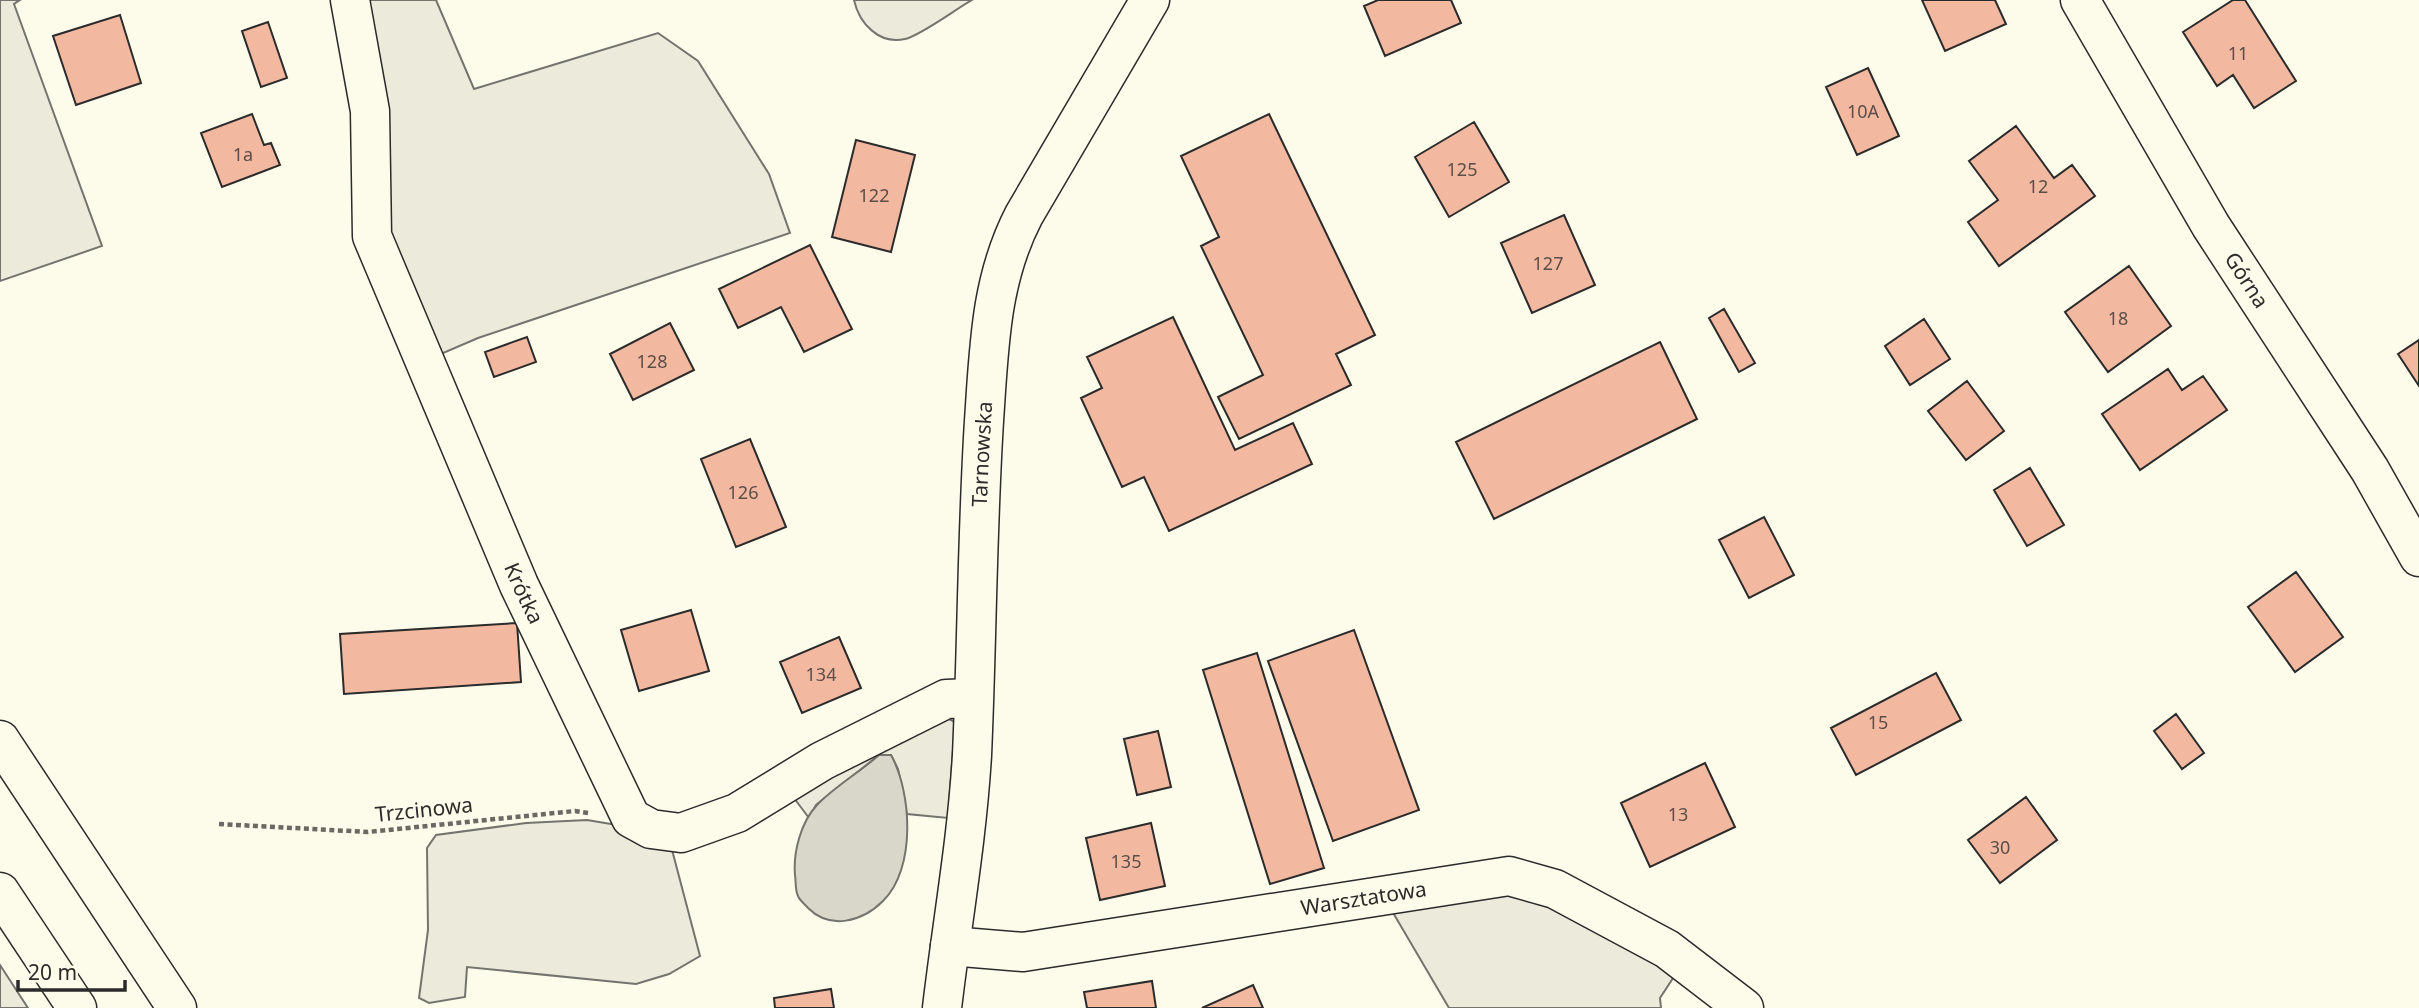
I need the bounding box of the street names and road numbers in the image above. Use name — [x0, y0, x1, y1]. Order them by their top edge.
street label: Górna — [2219, 246, 2276, 313]
street label: Tarnowska — [965, 400, 998, 507]
street label: Krótka — [498, 558, 551, 628]
street label: Trzcinowa — [374, 790, 474, 828]
street label: Warsztatowa — [1299, 874, 1428, 921]

